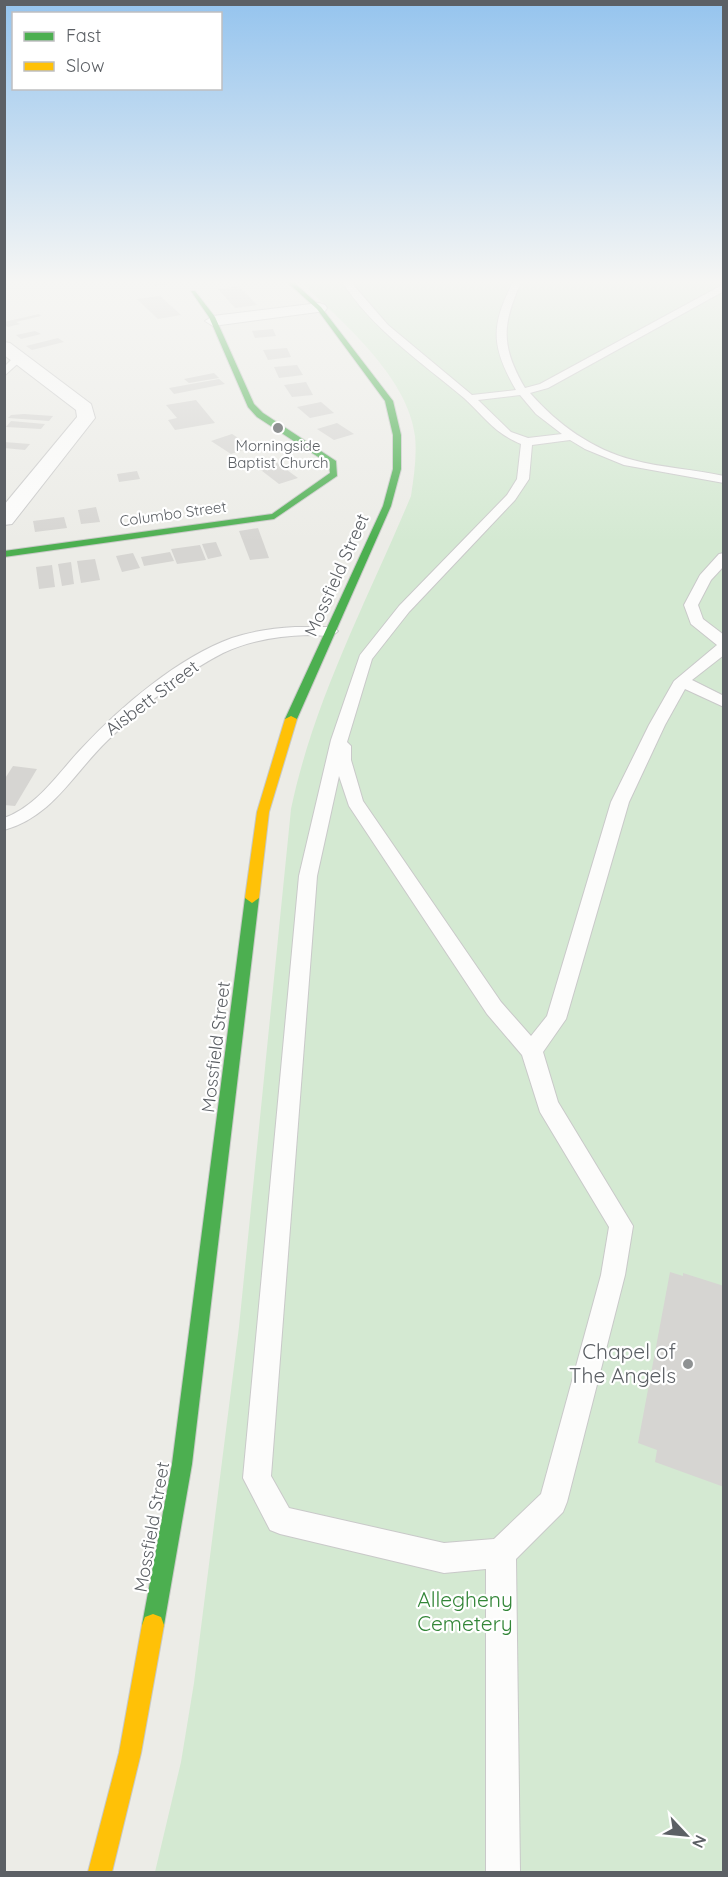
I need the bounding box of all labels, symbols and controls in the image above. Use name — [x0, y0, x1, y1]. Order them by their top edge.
legend — [12, 12, 222, 90]
text: Fast — [66, 24, 101, 47]
text: Slow — [66, 54, 104, 77]
marker: Morningside Baptist Church — [271, 421, 285, 435]
place label: Morningside Baptist Church — [227, 436, 329, 472]
street label: Columbo Street — [118, 497, 228, 530]
street label: Mossfield Street — [299, 510, 374, 640]
street label: Aisbett Street — [100, 655, 203, 740]
street label: Mossfield Street — [196, 980, 235, 1114]
place label: Chapel of The Angels — [569, 1338, 676, 1388]
marker: Chapel of The Angels — [681, 1357, 695, 1371]
street label: Mossfield Street — [129, 1460, 174, 1594]
park label: Allegheny Cemetery — [417, 1586, 513, 1636]
north arrow — [656, 1805, 716, 1865]
text: N — [688, 1832, 711, 1851]

